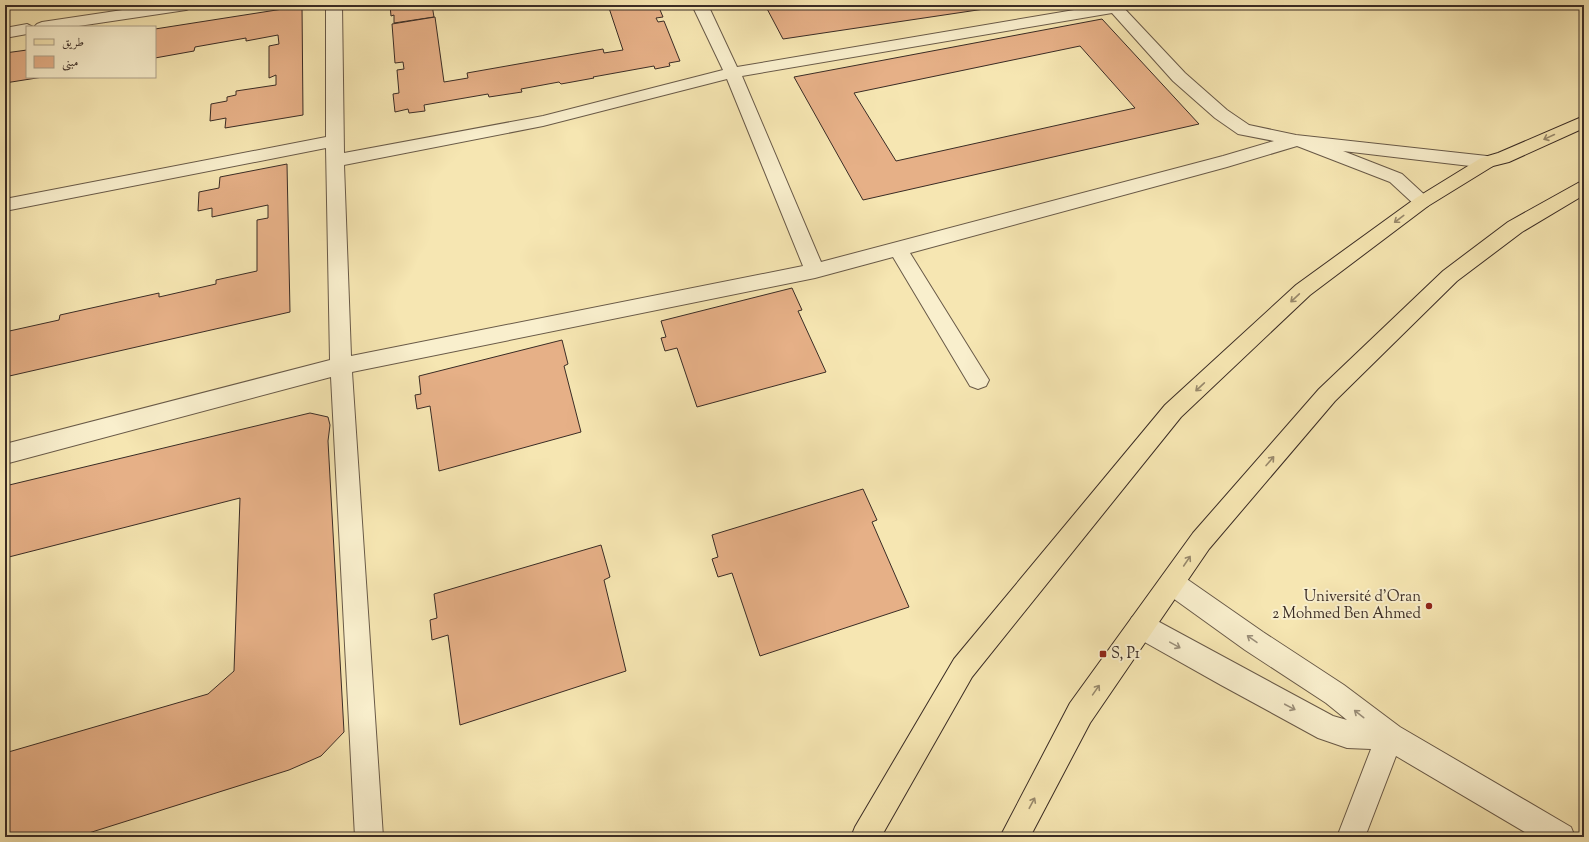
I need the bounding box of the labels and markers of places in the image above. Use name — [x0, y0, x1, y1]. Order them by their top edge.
place label: Université d'Oran 2 Mohmed Ben Ahmed — [1272, 587, 1422, 625]
marker: Université d'Oran 2 Mohmed Ben Ahmed — [1424, 601, 1434, 611]
place label: S, P1 — [1111, 644, 1140, 665]
marker: S, P1 — [1098, 649, 1108, 659]

